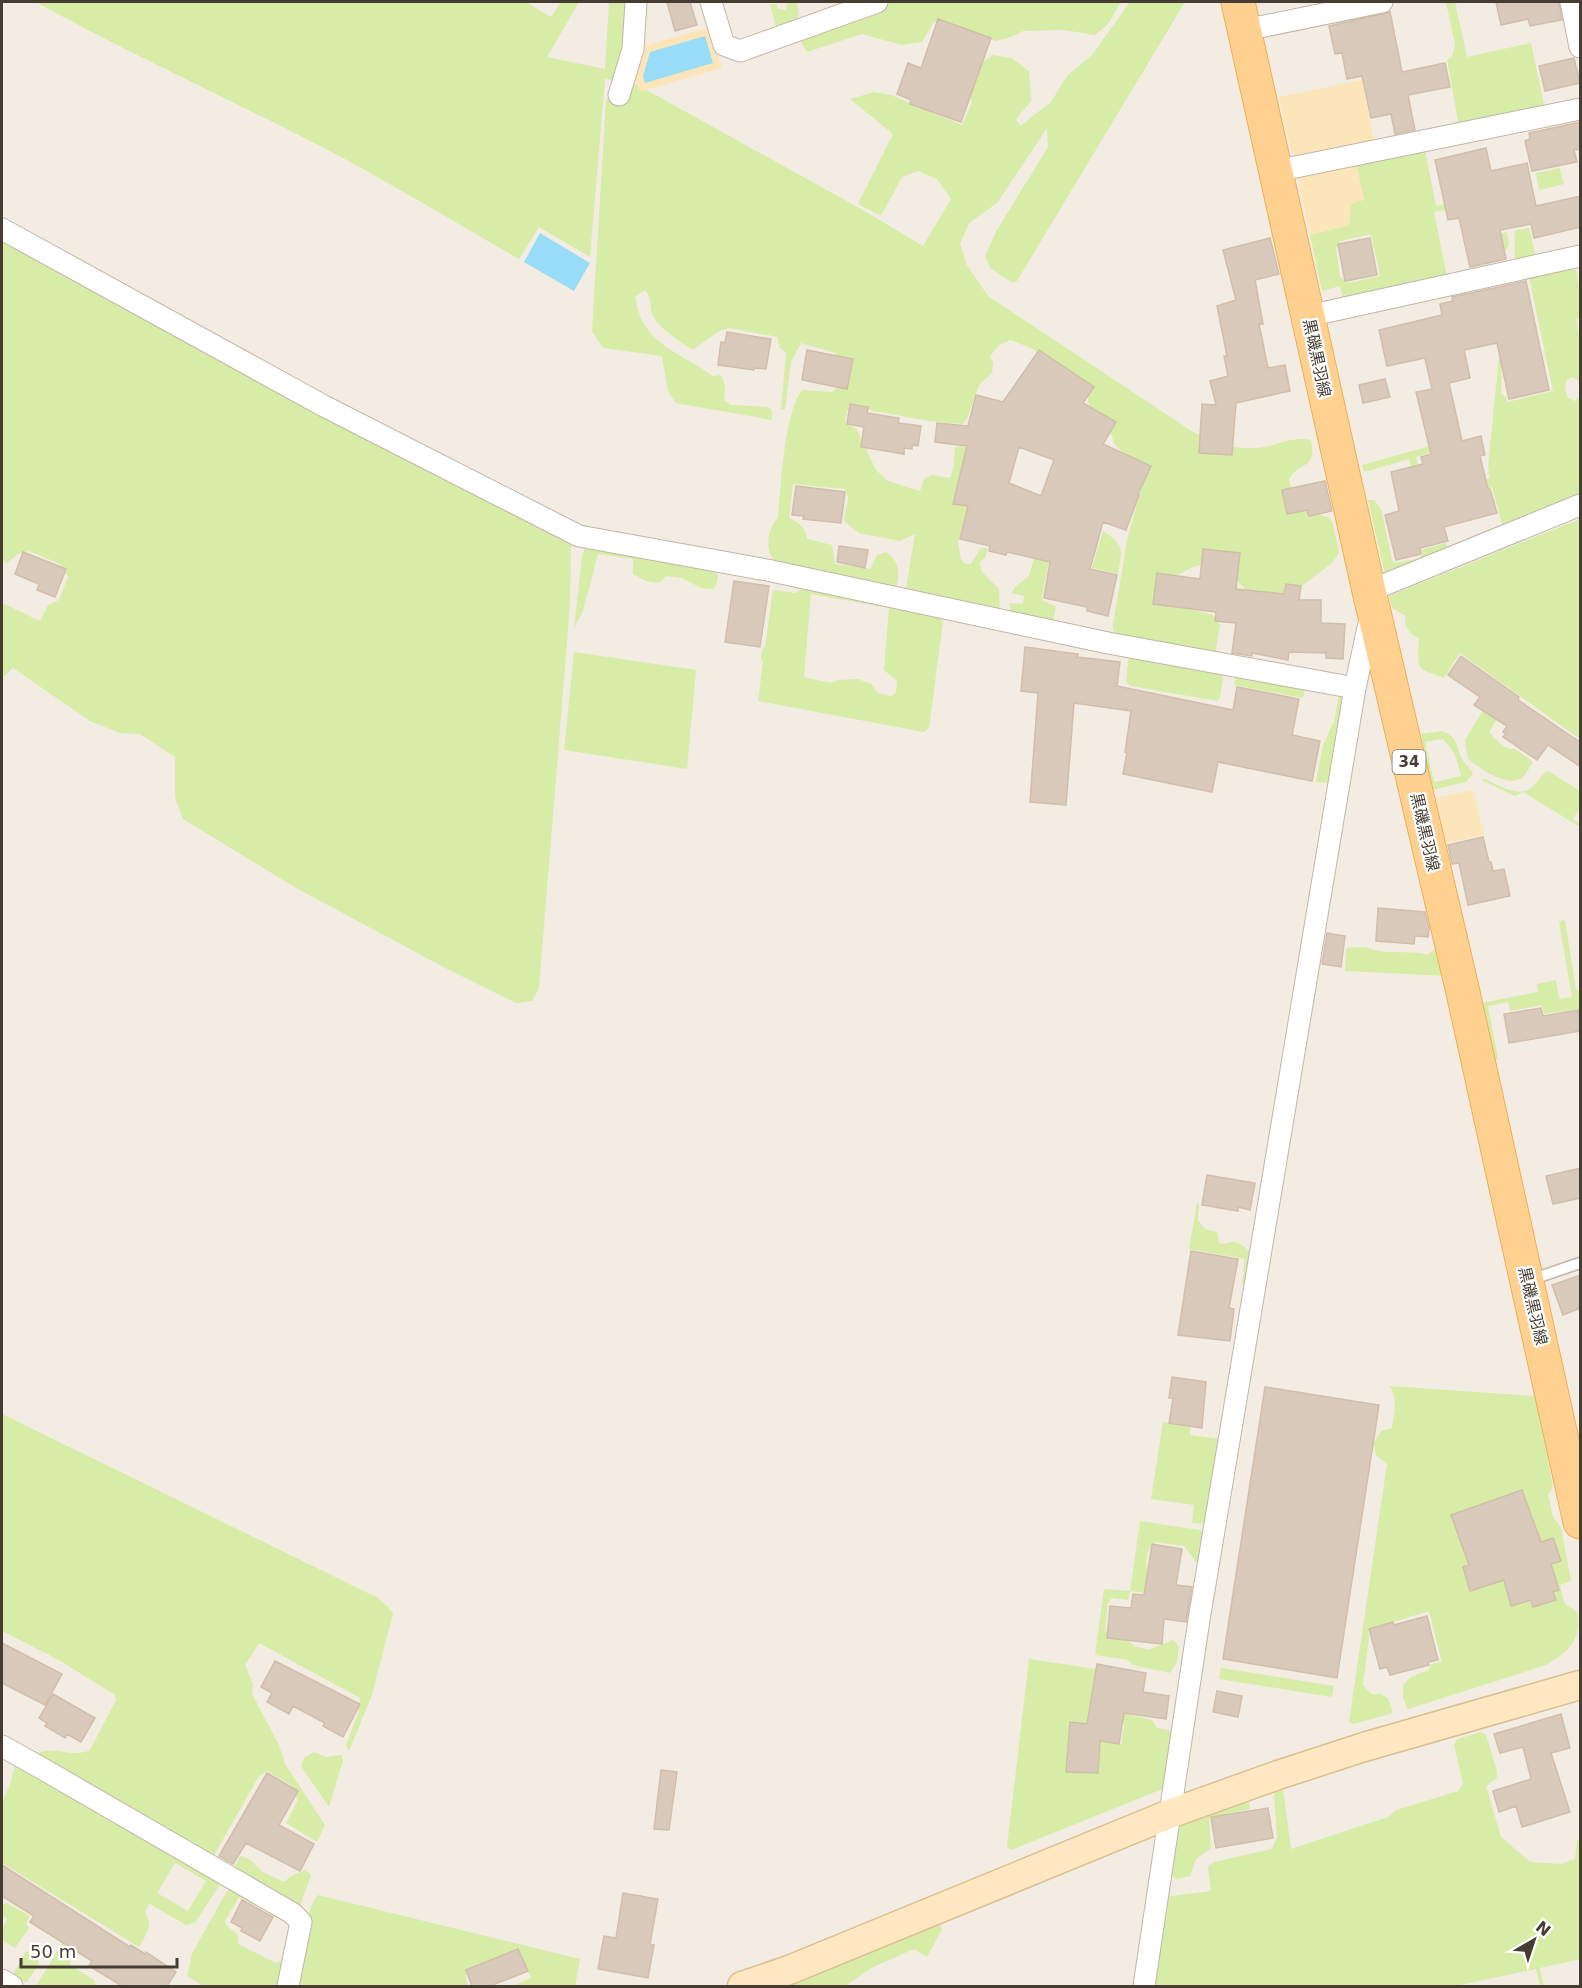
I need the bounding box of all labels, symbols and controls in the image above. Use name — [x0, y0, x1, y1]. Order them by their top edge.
street label: 黒磯黒羽線 — [1299, 317, 1335, 399]
road number: 34 — [1392, 750, 1426, 774]
street label: 黒磯黒羽線 — [1407, 791, 1443, 873]
street label: 黒磯黒羽線 — [1515, 1265, 1551, 1347]
north arrow — [1504, 1910, 1564, 1970]
text: N — [1532, 1917, 1554, 1940]
scale bar — [21, 1931, 177, 1969]
text: 50 m — [30, 1941, 76, 1962]

